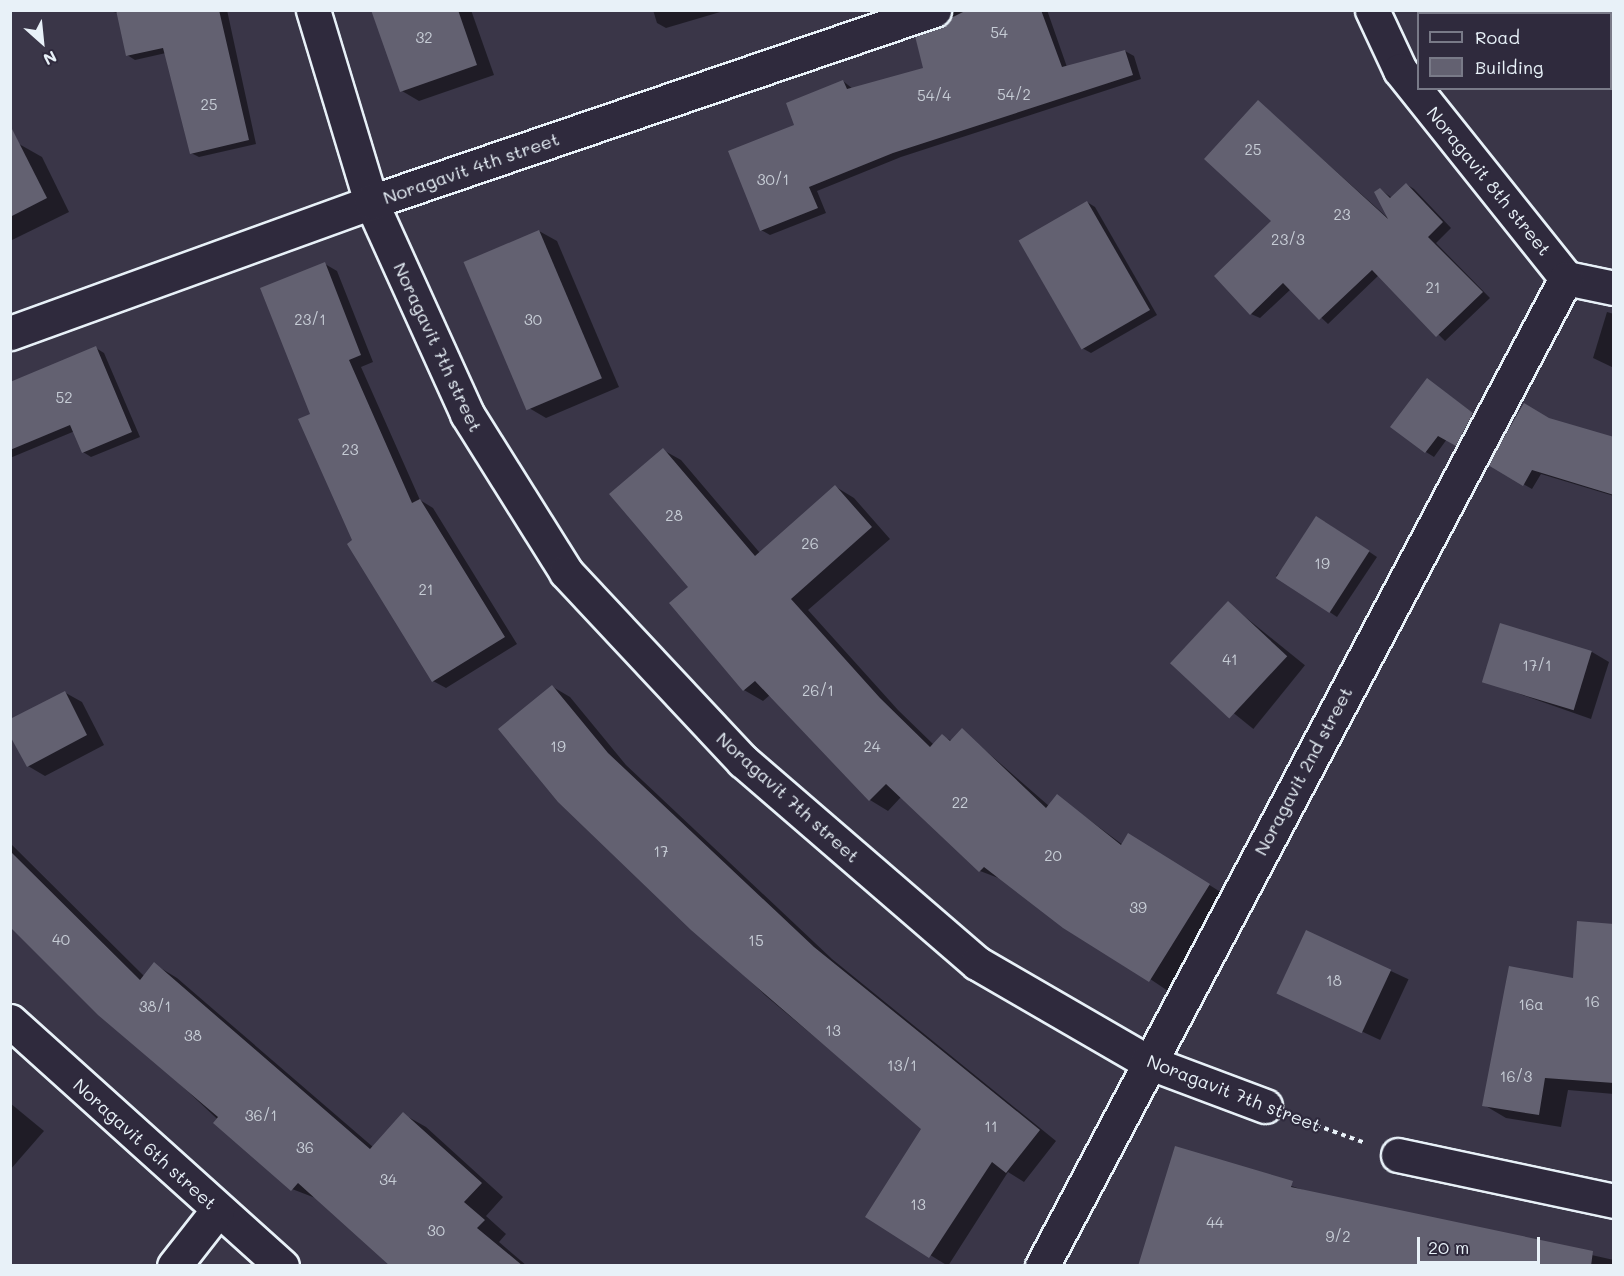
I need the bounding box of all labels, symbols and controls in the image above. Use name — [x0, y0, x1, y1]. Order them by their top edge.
north arrow — [12, 12, 72, 72]
legend — [1417, 12, 1612, 90]
house number: 54 — [990, 24, 1008, 42]
text: Road — [1475, 25, 1520, 49]
house number: 32 — [415, 29, 433, 47]
text: N — [40, 46, 61, 71]
text: Building — [1475, 55, 1543, 79]
house number: 54/2 — [997, 86, 1031, 104]
house number: 54/4 — [917, 87, 951, 105]
house number: 25 — [200, 96, 218, 114]
street label: Noragavit 8th street — [1422, 102, 1556, 260]
street label: Noragavit 4th street — [380, 128, 562, 208]
house number: 25 — [1244, 141, 1262, 159]
house number: 30/1 — [757, 171, 789, 189]
house number: 23 — [1333, 206, 1351, 224]
house number: 23/3 — [1271, 231, 1305, 249]
street label: Noragavit 7th street — [389, 259, 487, 435]
house number: 21 — [1425, 279, 1441, 297]
house number: 23/1 — [294, 311, 326, 329]
house number: 30 — [524, 311, 542, 329]
house number: 52 — [55, 389, 73, 407]
house number: 23 — [341, 441, 359, 459]
house number: 28 — [665, 507, 683, 525]
house number: 26 — [801, 535, 819, 553]
house number: 19 — [1314, 555, 1330, 573]
house number: 21 — [418, 581, 434, 599]
house number: 41 — [1222, 651, 1238, 669]
house number: 17/1 — [1522, 657, 1552, 675]
house number: 26/1 — [802, 682, 834, 700]
street label: Noragavit 2nd street — [1249, 683, 1357, 859]
street label: Noragavit 7th street — [712, 727, 864, 867]
house number: 19 — [550, 738, 566, 756]
house number: 24 — [863, 738, 881, 756]
house number: 22 — [952, 794, 968, 812]
house number: 17 — [653, 843, 669, 861]
house number: 20 — [1044, 847, 1062, 865]
house number: 39 — [1129, 899, 1147, 917]
house number: 40 — [52, 931, 70, 949]
house number: 15 — [748, 932, 764, 950]
house number: 18 — [1326, 972, 1342, 990]
house number: 16 — [1584, 993, 1600, 1011]
house number: 16a — [1518, 996, 1544, 1014]
house number: 38/1 — [139, 998, 171, 1016]
house number: 13 — [825, 1022, 841, 1040]
house number: 38 — [184, 1027, 202, 1045]
street label: Noragavit 7th street — [1144, 1050, 1324, 1136]
house number: 13/1 — [887, 1057, 917, 1075]
house number: 16/3 — [1500, 1068, 1532, 1086]
street label: Noragavit 6th street — [69, 1074, 221, 1214]
house number: 36/1 — [245, 1107, 277, 1125]
house number: 11 — [984, 1118, 998, 1136]
house number: 36 — [296, 1139, 314, 1157]
house number: 34 — [379, 1171, 397, 1189]
house number: 13 — [910, 1196, 926, 1214]
house number: 44 — [1206, 1214, 1224, 1232]
house number: 30 — [427, 1222, 445, 1240]
scale bar — [1420, 1225, 1543, 1263]
house number: 9/2 — [1325, 1228, 1351, 1246]
text: 20 m — [1428, 1235, 1469, 1259]

